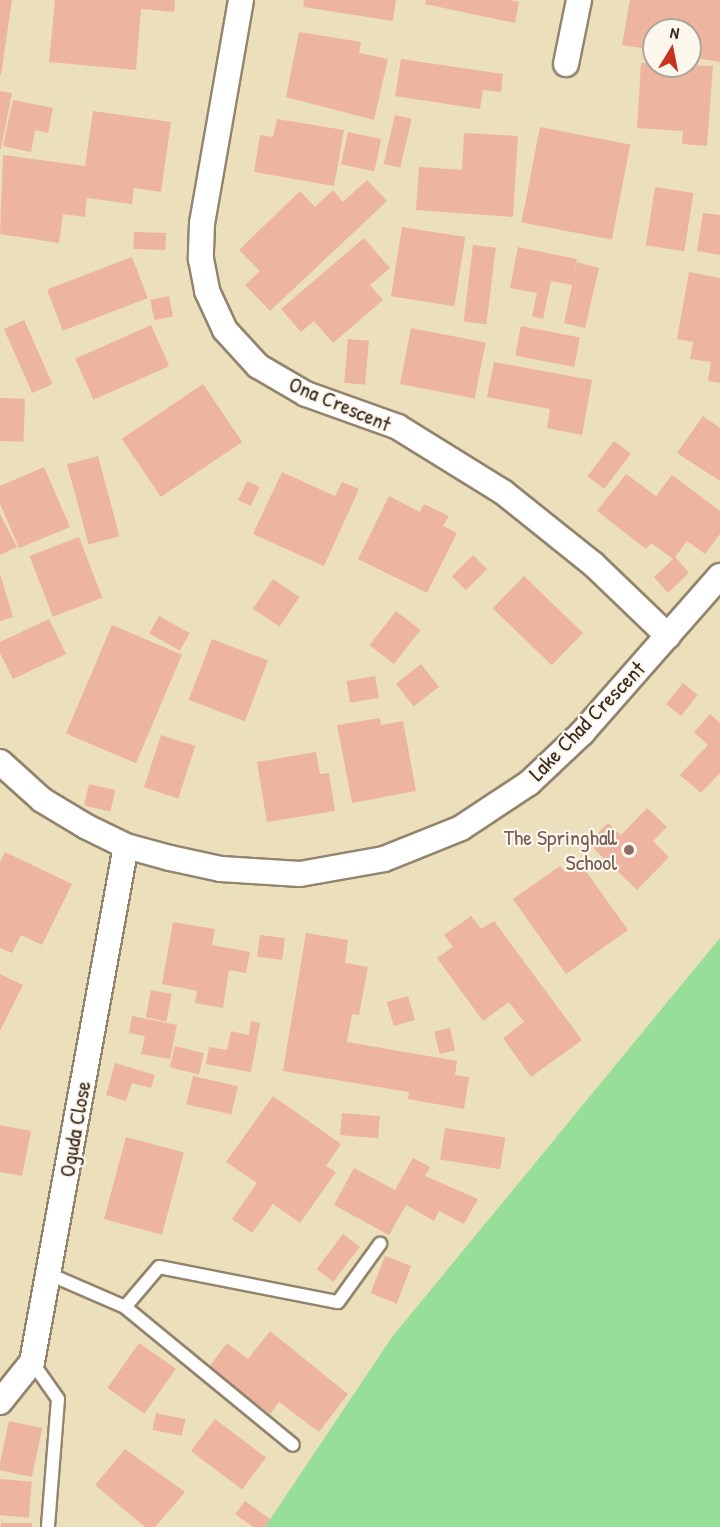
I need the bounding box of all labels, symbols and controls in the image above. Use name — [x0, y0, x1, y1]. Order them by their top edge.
north arrow — [642, 18, 702, 78]
text: N — [669, 21, 681, 44]
street label: Ona Crescent — [285, 371, 395, 437]
street label: Lake Chad Crescent — [523, 656, 651, 786]
place label: The Springhall School — [504, 824, 617, 876]
marker: The Springhall School — [622, 843, 636, 857]
street label: Oguda Close — [54, 1079, 96, 1179]

